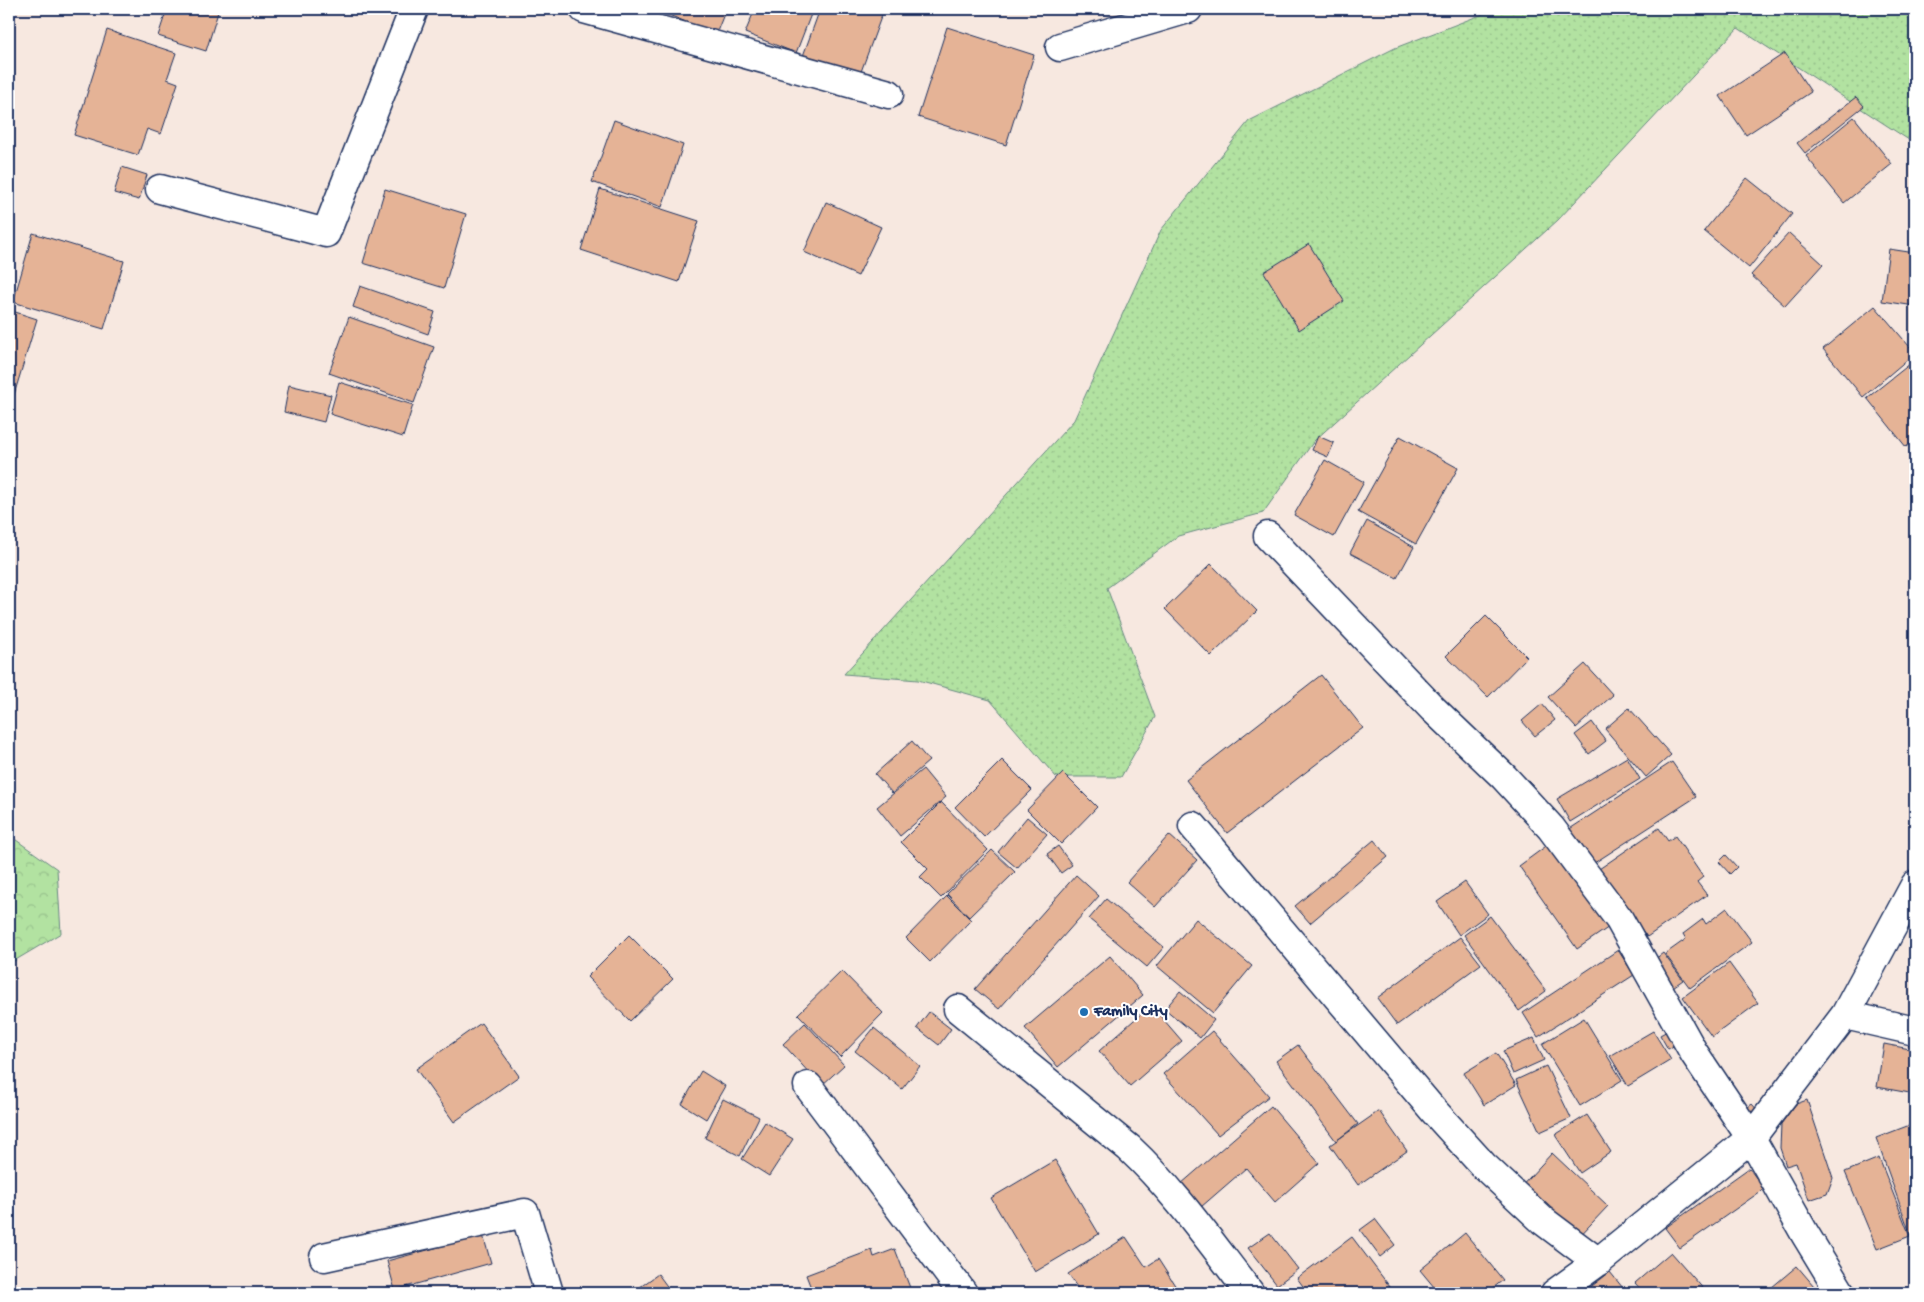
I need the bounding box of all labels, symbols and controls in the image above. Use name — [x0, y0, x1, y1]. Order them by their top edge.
place label: Family City — [1093, 1003, 1168, 1022]
marker: Family City — [1078, 1006, 1090, 1018]

